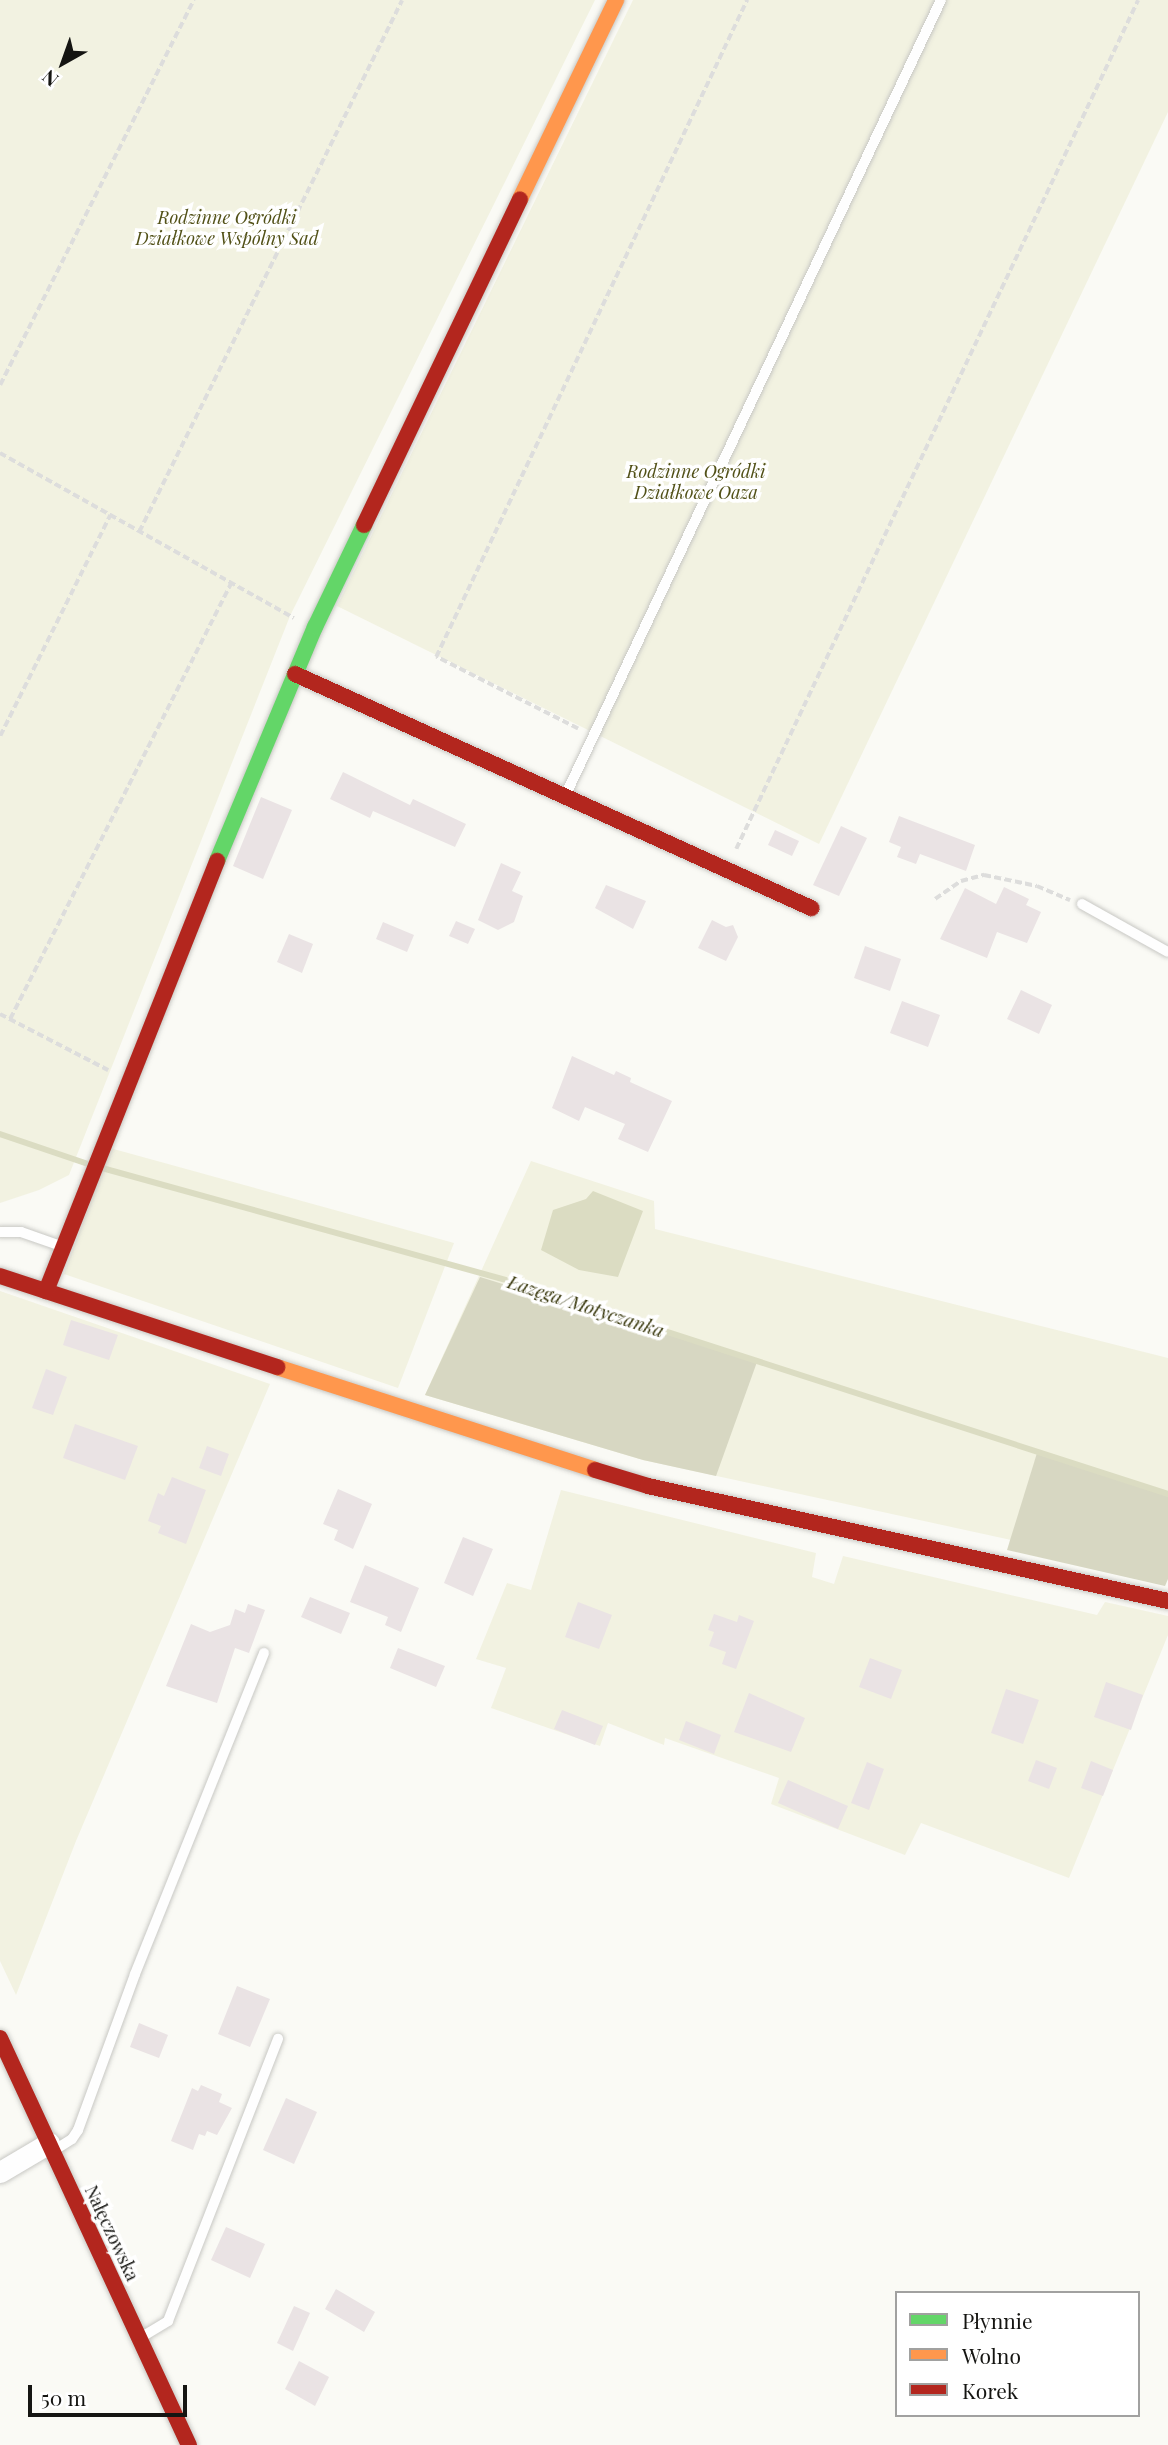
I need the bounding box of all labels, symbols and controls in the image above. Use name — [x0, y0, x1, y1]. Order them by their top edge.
north arrow — [28, 28, 98, 98]
text: N — [36, 65, 63, 93]
park label: Rodzinne Ogródki Działkowe Wspólny Sad — [136, 207, 318, 249]
park label: Rodzinne Ogródki Działkowe Oaza — [627, 461, 765, 504]
water label: Łazęga/Motyczanka — [505, 1270, 667, 1342]
street label: Nałęczowska — [80, 2182, 144, 2284]
legend — [895, 2291, 1140, 2417]
text: Płynnie — [962, 2306, 1033, 2334]
text: Wolno — [962, 2341, 1021, 2369]
scale bar — [32, 2372, 191, 2416]
text: Korek — [962, 2376, 1018, 2404]
text: 50 m — [41, 2383, 86, 2411]

